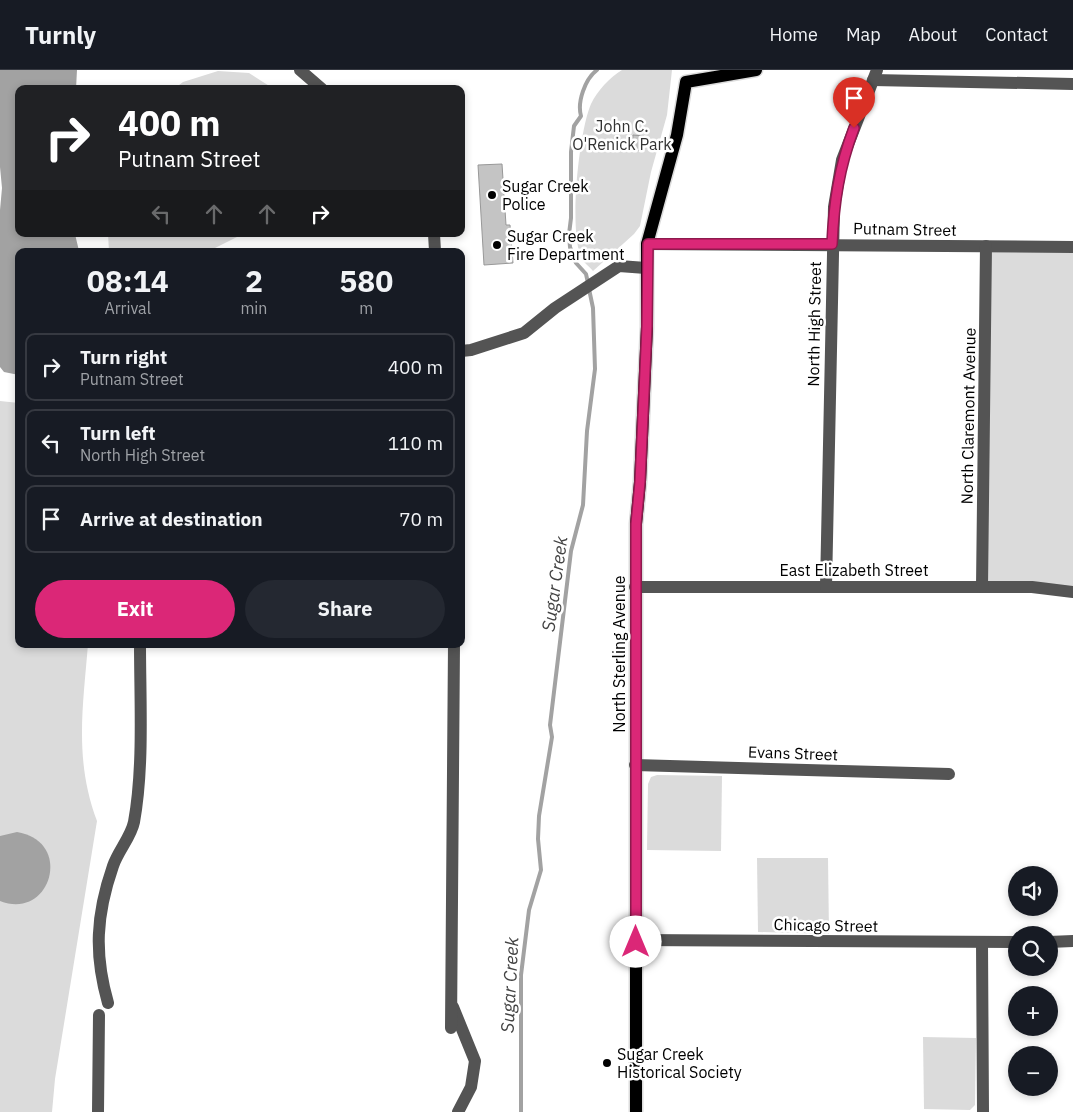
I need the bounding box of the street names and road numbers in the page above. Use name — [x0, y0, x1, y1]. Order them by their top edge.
street label: Putnam Street — [853, 218, 957, 240]
street label: North High Street — [803, 261, 825, 387]
street label: North Claremont Avenue — [956, 327, 980, 505]
street label: East Elizabeth Street — [779, 560, 929, 580]
street label: North Sterling Avenue — [609, 575, 629, 733]
street label: Evans Street — [748, 741, 838, 765]
street label: Chicago Street — [774, 914, 878, 936]

